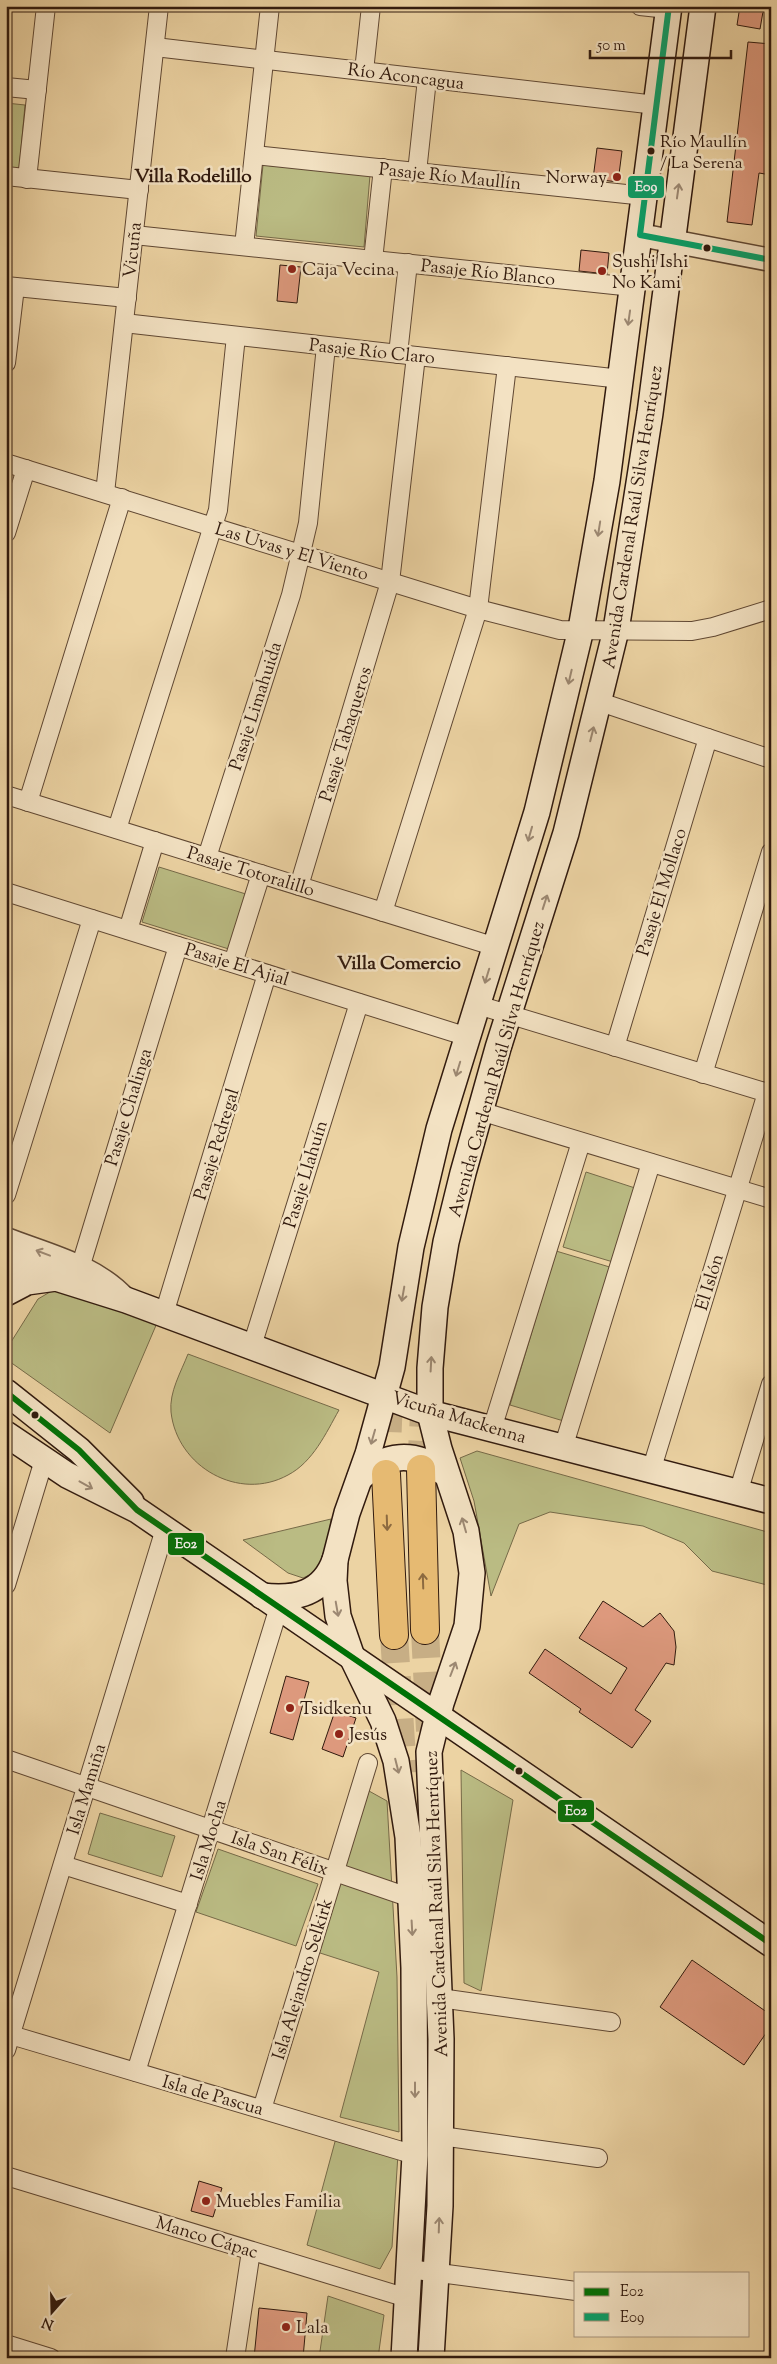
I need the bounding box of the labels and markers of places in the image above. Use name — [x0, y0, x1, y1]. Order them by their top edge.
place label: Río Maullín / La Serena — [660, 131, 747, 176]
marker: Río Maullín / La Serena — [646, 146, 656, 156]
place label: Norway — [546, 166, 607, 192]
marker: Norway — [611, 171, 623, 183]
unlabelled marker — [702, 243, 712, 253]
place label: Sushi Ishi No Kami — [612, 250, 688, 297]
place label: Caja Vecina — [302, 258, 395, 284]
marker: Caja Vecina — [286, 263, 298, 275]
marker: Sushi Ishi No Kami — [596, 265, 608, 277]
unlabelled marker — [30, 1410, 40, 1420]
place label: Tsidkenu — [300, 1697, 372, 1723]
marker: Tsidkenu — [284, 1702, 296, 1714]
place label: Jesús — [348, 1723, 387, 1749]
marker: Jesús — [333, 1728, 345, 1740]
unlabelled marker — [514, 1766, 524, 1776]
place label: Muebles Familia — [216, 2190, 341, 2216]
marker: Muebles Familia — [200, 2195, 212, 2207]
place label: Lala — [296, 2316, 328, 2342]
marker: Lala — [280, 2321, 292, 2333]

